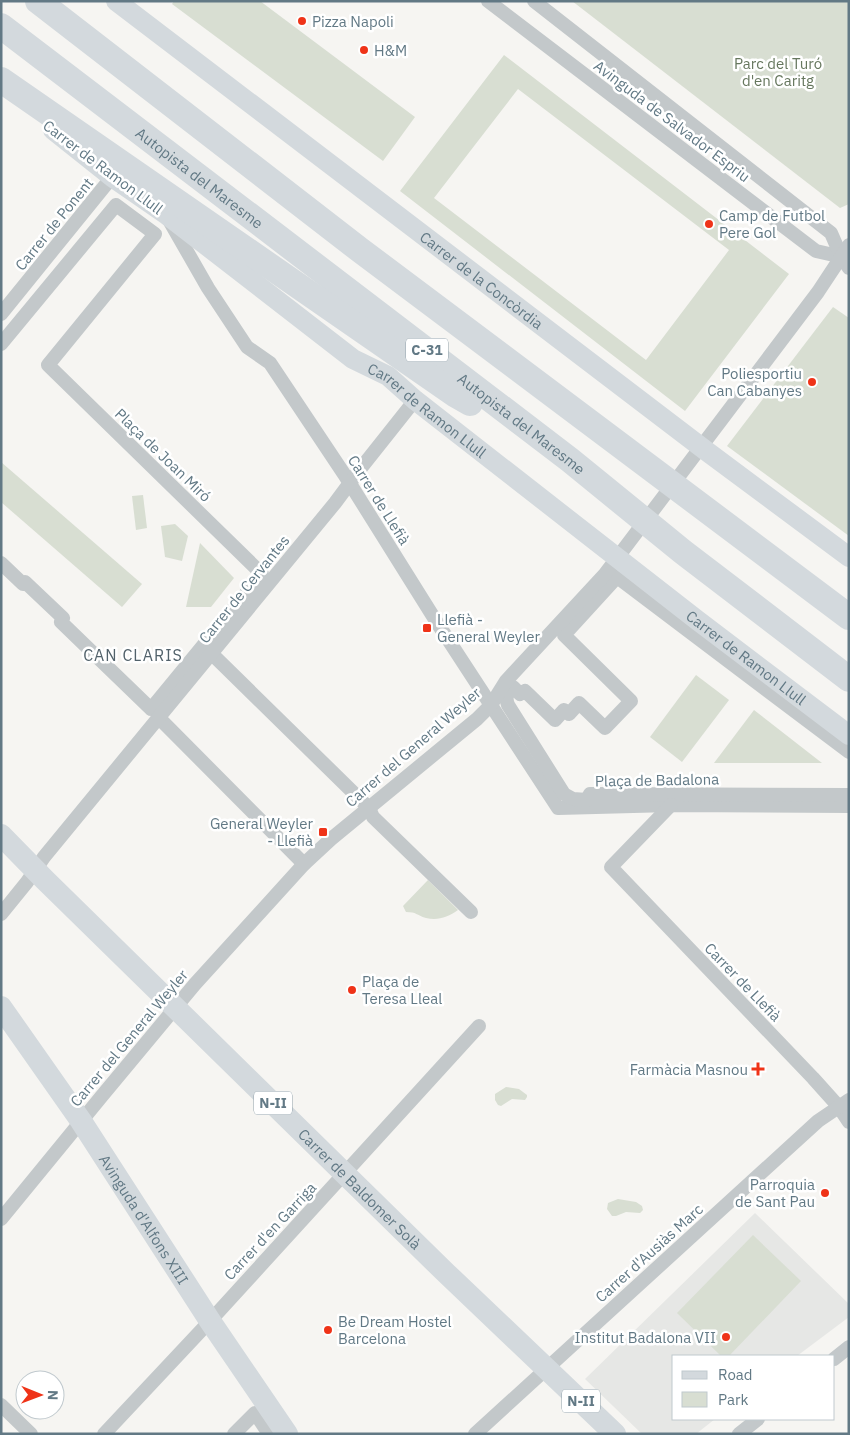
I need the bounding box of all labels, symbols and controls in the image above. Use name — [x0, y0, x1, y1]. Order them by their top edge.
place label: Pizza Napoli — [312, 12, 394, 31]
marker: Pizza Napoli — [296, 15, 308, 27]
place label: H&M — [374, 41, 407, 60]
marker: H&M — [358, 44, 370, 56]
park label: Parc del Turó d'en Caritg — [734, 54, 822, 90]
street label: Avinguda de Salvador Espriu — [590, 56, 754, 186]
street label: Carrer de Ramon Llull — [39, 116, 167, 218]
street label: Autopista del Maresme — [132, 123, 267, 232]
street label: Carrer de Ponent — [11, 174, 97, 274]
place label: Camp de Futbol Pere Gol — [719, 206, 825, 242]
marker: Camp de Futbol Pere Gol — [703, 218, 715, 230]
street label: Carrer de la Concòrdia — [416, 227, 547, 333]
road number: C-31 — [406, 338, 448, 362]
street label: Carrer de Ramon Llull — [365, 358, 490, 462]
place label: Poliesportiu Can Cabanyes — [707, 364, 802, 400]
street label: Autopista del Maresme — [454, 369, 589, 478]
marker: Poliesportiu Can Cabanyes — [806, 376, 818, 388]
street label: Plaça de Joan Miró — [111, 404, 215, 506]
street label: Carrer de Llefià — [344, 452, 414, 548]
street label: Carrer de Cervantes — [195, 531, 293, 647]
street label: Carrer de Ramon Llull — [683, 606, 810, 709]
place label: Llefià - General Weyler — [437, 610, 541, 646]
marker: Llefià - General Weyler — [421, 622, 433, 634]
district label: CAN CLARIS — [83, 645, 183, 665]
street label: Carrer del General Weyler — [341, 683, 485, 811]
street label: Plaça de Badalona — [595, 769, 719, 791]
place label: General Weyler - Llefià — [210, 814, 313, 850]
marker: General Weyler - Llefià — [317, 826, 329, 838]
street label: Carrer de Llefià — [701, 939, 785, 1025]
street label: Carrer del General Weyler — [66, 965, 192, 1110]
place label: Plaça de Teresa Lleal — [362, 972, 442, 1008]
marker: Plaça de Teresa Lleal — [346, 984, 358, 996]
place label: Farmàcia Masnou — [630, 1060, 748, 1079]
marker: Farmàcia Masnou — [752, 1063, 764, 1075]
road number: N-II — [254, 1092, 292, 1114]
street label: Carrer de Baldomer Solà — [295, 1124, 425, 1253]
street label: Avinguda d'Alfons XIII — [95, 1151, 193, 1288]
place label: Parroquia de Sant Pau — [735, 1175, 815, 1211]
street label: Carrer d'en Garriga — [220, 1178, 320, 1284]
marker: Parroquia de Sant Pau — [819, 1187, 831, 1199]
street label: Carrer d'Ausiàs Marc — [591, 1199, 707, 1306]
place label: Be Dream Hostel Barcelona — [338, 1312, 452, 1348]
marker: Be Dream Hostel Barcelona — [322, 1324, 334, 1336]
place label: Institut Badalona VII — [574, 1328, 716, 1347]
marker: Institut Badalona VII — [720, 1331, 732, 1343]
legend — [672, 1355, 835, 1420]
text: Road — [718, 1365, 753, 1384]
north arrow — [15, 1370, 65, 1420]
text: N — [44, 1390, 62, 1400]
road number: N-II — [562, 1390, 600, 1412]
text: Park — [718, 1390, 748, 1409]

